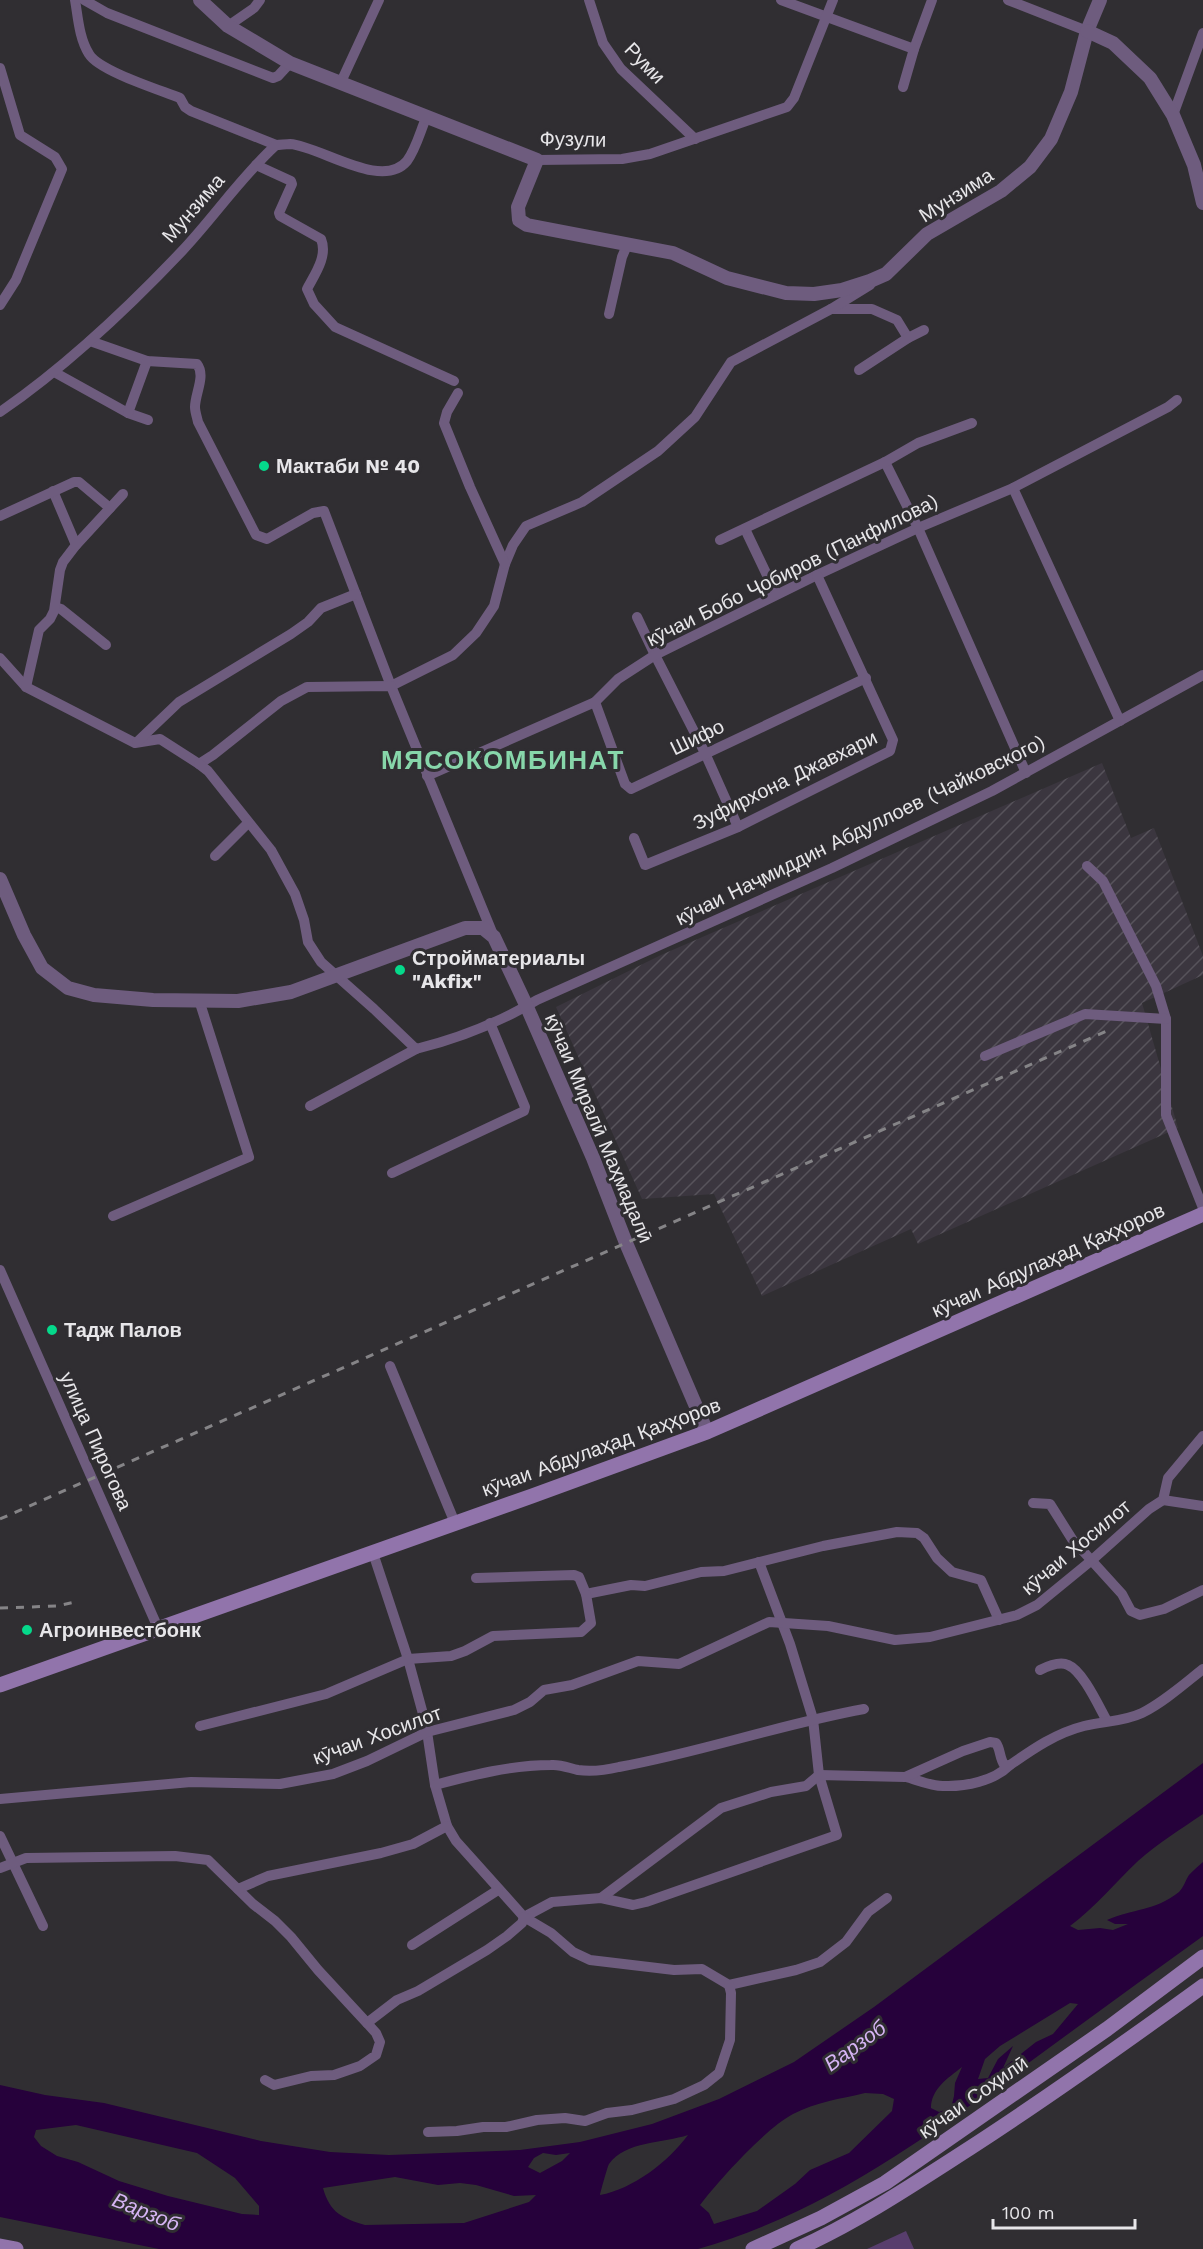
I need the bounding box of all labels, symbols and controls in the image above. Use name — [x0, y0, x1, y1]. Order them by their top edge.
street label: Руми — [620, 37, 670, 89]
street label: Фузули — [540, 126, 606, 152]
street label: Мунзима — [914, 162, 998, 227]
street label: Мунзима — [157, 168, 230, 247]
place label: Мактаби № 40 — [276, 454, 420, 478]
marker: Мактаби № 40 — [257, 459, 271, 473]
street label: кӯчаи Бобо Ҷобиров (Панфилова) — [642, 489, 942, 651]
street label: Шифо — [666, 714, 728, 760]
street label: Зуфирхона Джавхари — [689, 725, 881, 835]
street label: кӯчаи Наҷмиддин Абдуллоев (Чайковского) — [671, 730, 1049, 930]
district label: МЯСОКОМБИНАТ — [381, 745, 625, 775]
place label: Стройматериалы "Akfix" — [412, 946, 585, 993]
marker: Стройматериалы "Akfix" — [393, 963, 407, 977]
street label: кӯчаи Миралӣ Маҳмадалӣ — [540, 1010, 658, 1246]
street label: кӯчаи Абдулаҳад Қаҳҳоров — [928, 1198, 1168, 1322]
place label: Тадж Палов — [64, 1318, 182, 1342]
marker: Тадж Палов — [45, 1323, 59, 1337]
street label: улица Пирогова — [55, 1368, 138, 1515]
street label: кӯчаи Абдулаҳад Қаҳҳоров — [478, 1393, 724, 1501]
street label: кӯчаи Хосилот — [1016, 1494, 1136, 1600]
place label: Агроинвестбонк — [39, 1618, 202, 1642]
marker: Агроинвестбонк — [20, 1623, 34, 1637]
street label: кӯчаи Хосилот — [309, 1701, 445, 1769]
water label: Варзоб — [819, 2014, 891, 2076]
street label: кӯчаи Соҳилӣ — [914, 2050, 1032, 2144]
water label: Варзоб — [109, 2187, 184, 2237]
scale bar — [993, 2192, 1136, 2230]
text: 100 m — [1002, 2202, 1055, 2223]

